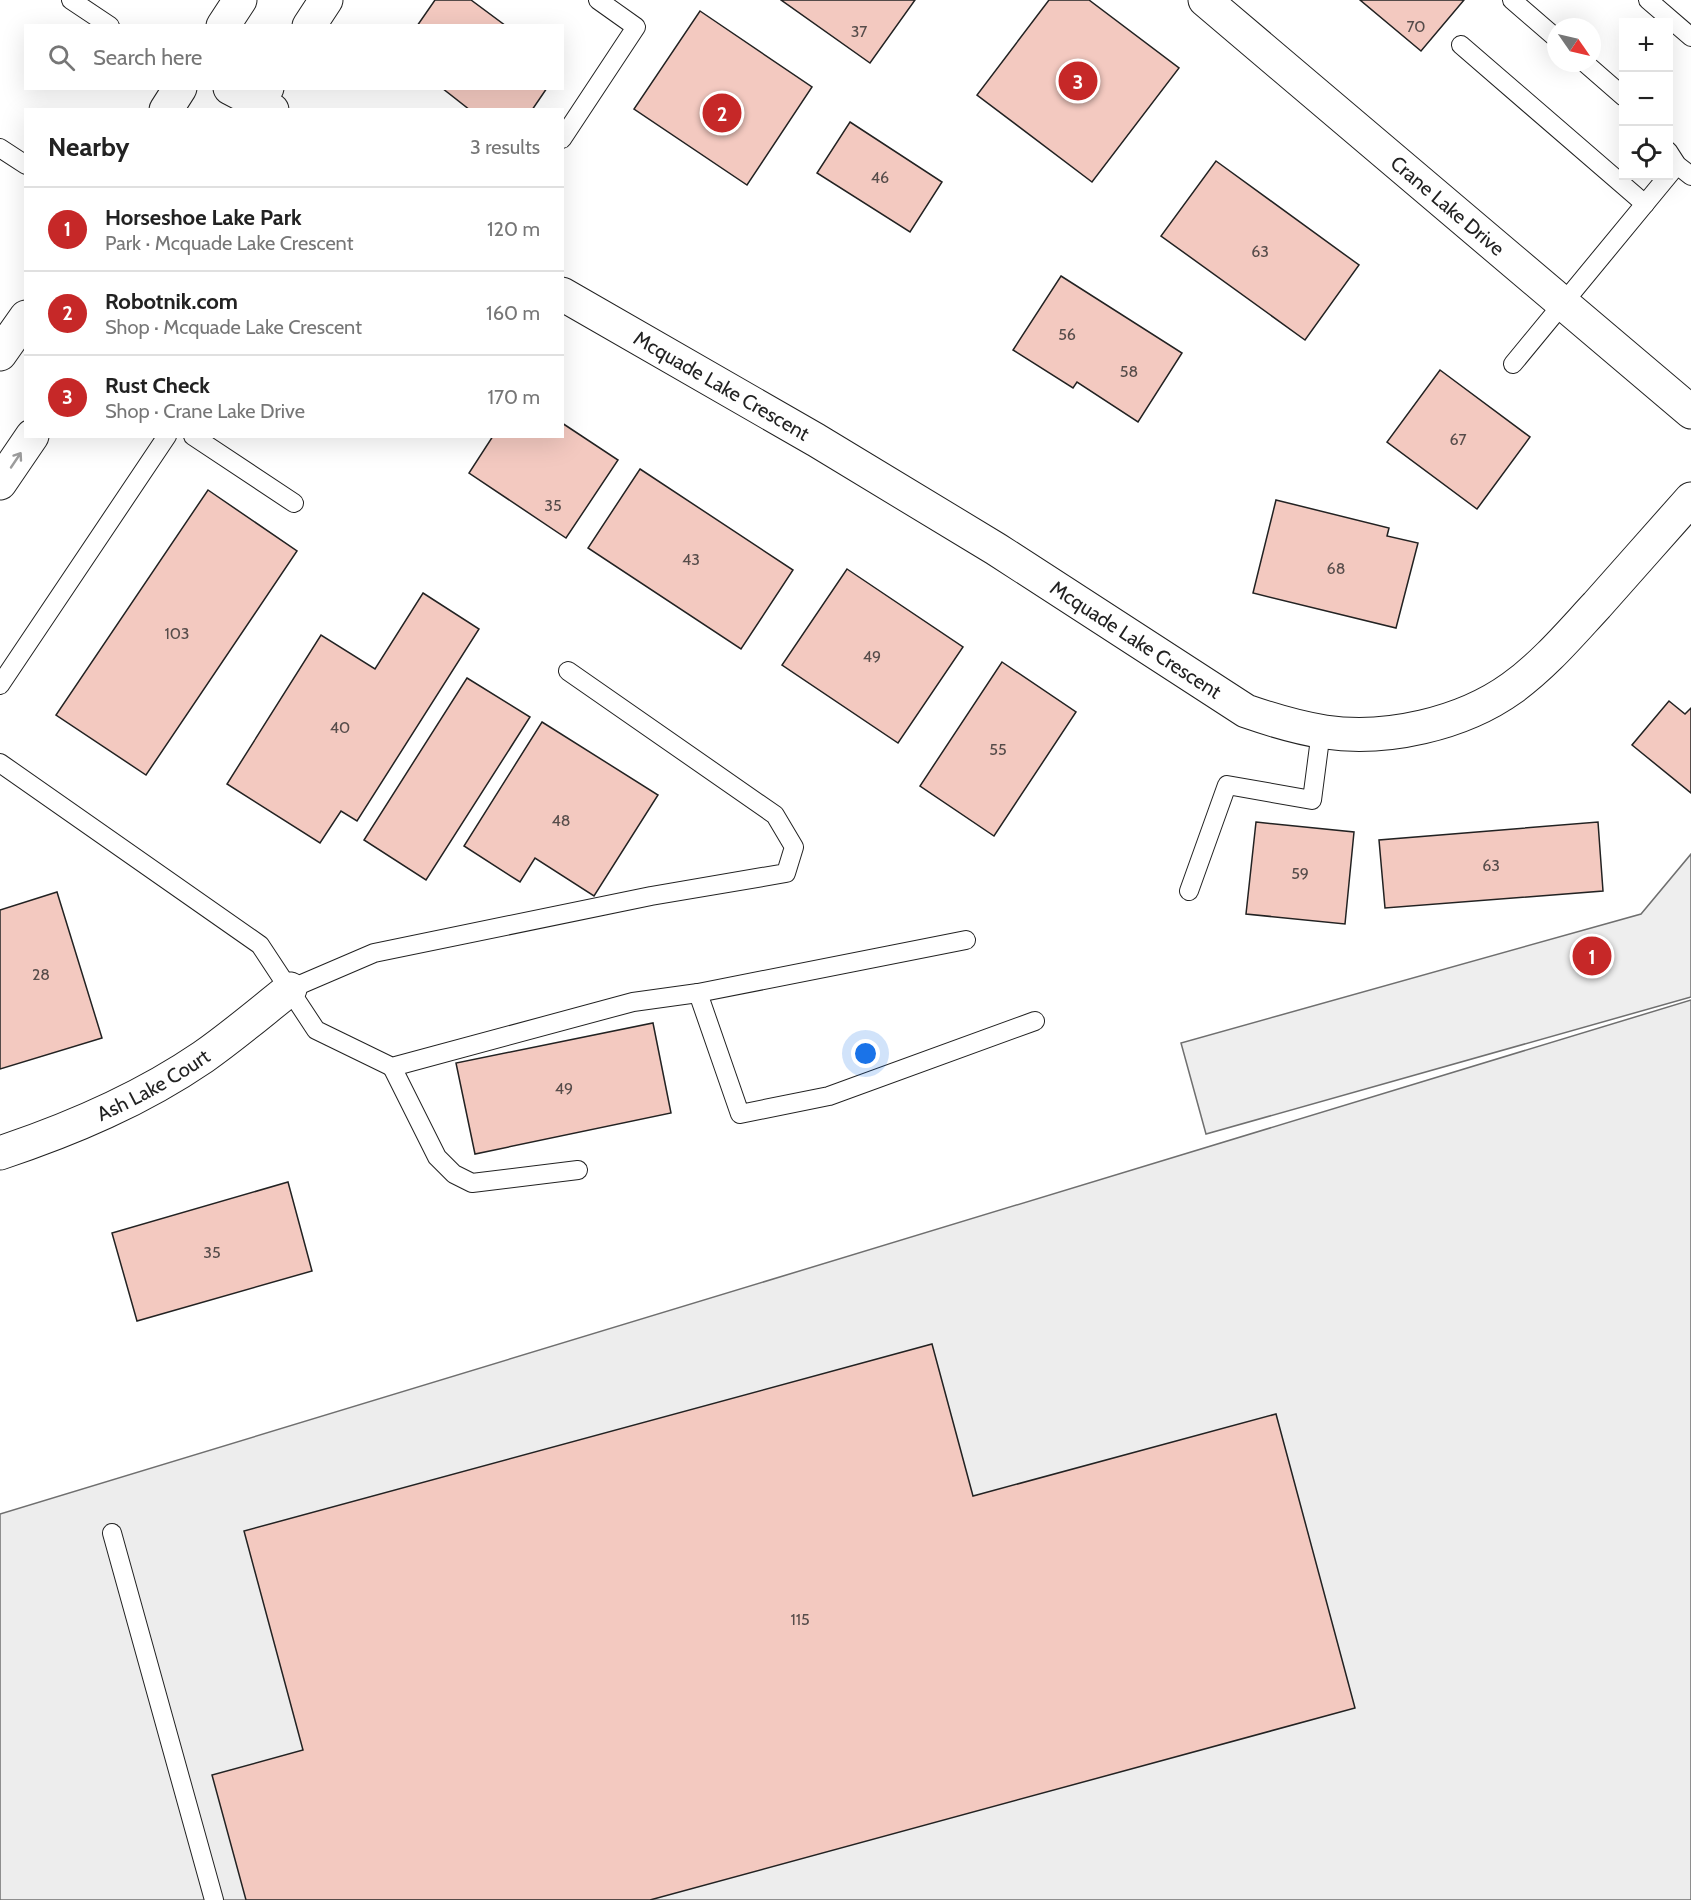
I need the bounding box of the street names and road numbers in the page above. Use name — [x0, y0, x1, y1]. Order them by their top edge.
street label: Crane Lake Drive — [1386, 151, 1509, 261]
street label: Mcquade Lake Crescent — [629, 326, 814, 446]
street label: Mcquade Lake Crescent — [1046, 575, 1226, 704]
street label: Ash Lake Court — [93, 1044, 215, 1126]

